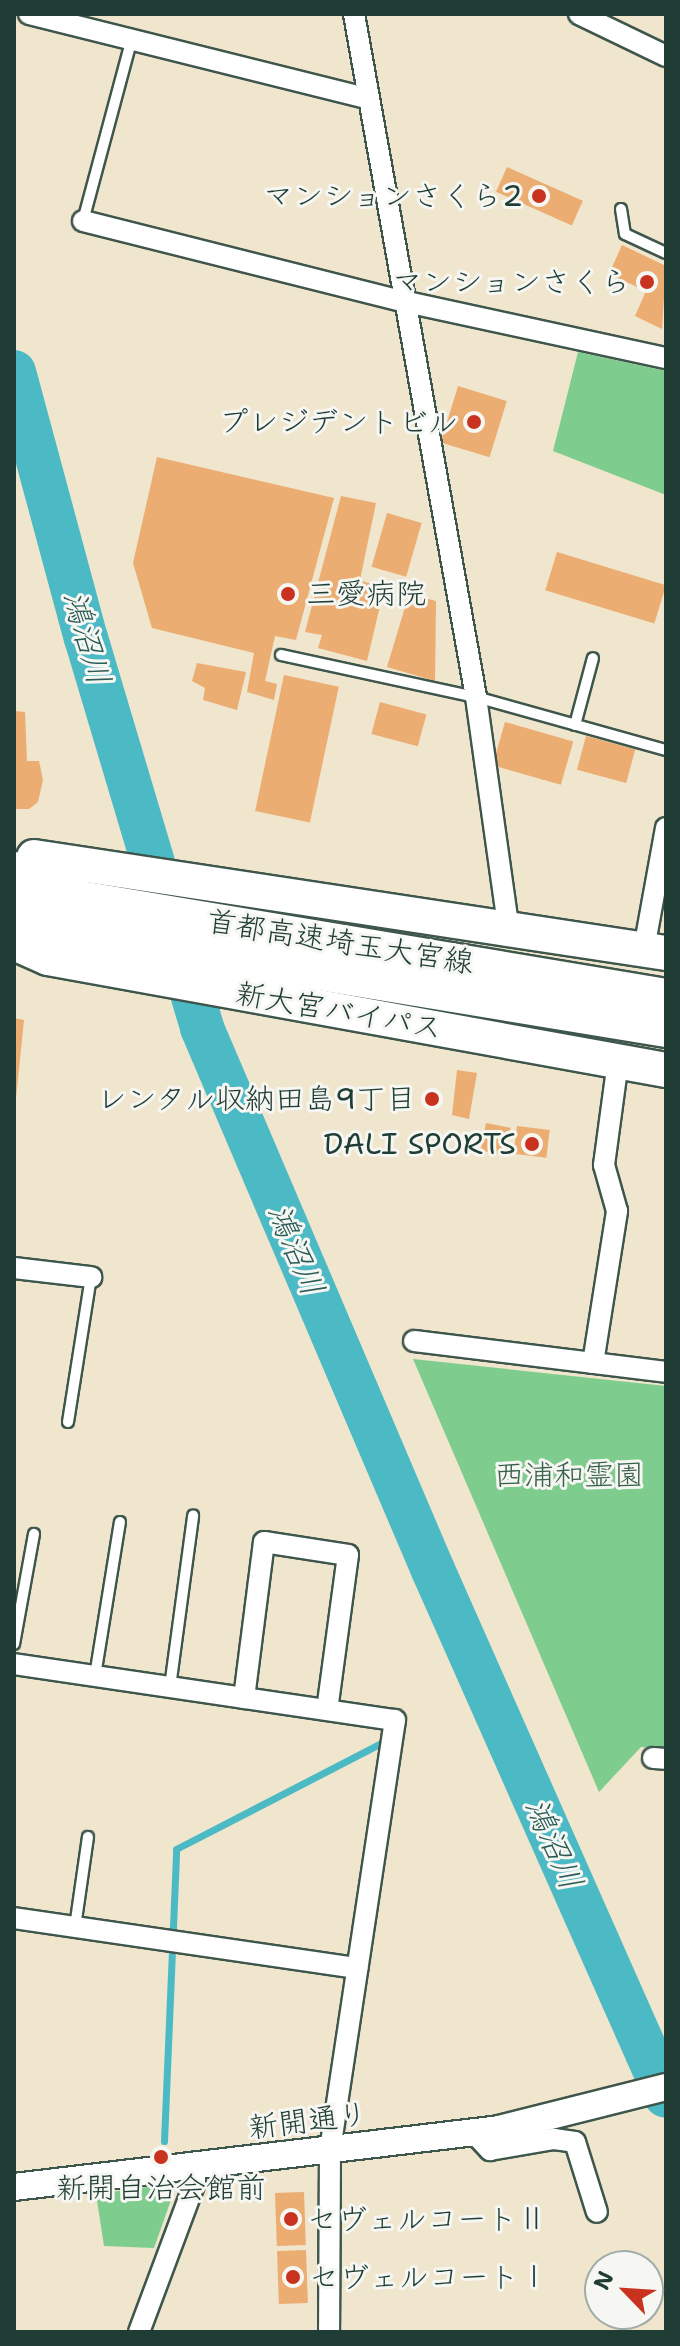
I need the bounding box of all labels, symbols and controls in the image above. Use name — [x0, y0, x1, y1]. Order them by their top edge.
place label: マンションさくら2 — [262, 178, 523, 214]
marker: マンションさくら2 — [530, 187, 548, 205]
place label: マンションさくら — [391, 264, 631, 300]
marker: マンションさくら — [638, 273, 656, 291]
place label: プレジデントビル — [218, 404, 458, 440]
marker: プレジデントビル — [465, 413, 483, 431]
place label: 三愛病院 — [306, 576, 426, 612]
marker: 三愛病院 — [277, 583, 299, 605]
water label: 鴻沼川 — [55, 587, 119, 689]
street label: 首都高速埼玉大宮線 — [204, 903, 476, 981]
street label: 新大宮バイパス — [232, 975, 446, 1047]
place label: レンタル収納田島9丁目 — [95, 1081, 416, 1117]
marker: レンタル収納田島9丁目 — [423, 1090, 441, 1108]
place label: DALI SPORTS — [324, 1126, 516, 1162]
marker: DALI SPORTS — [523, 1135, 541, 1153]
water label: 鴻沼川 — [260, 1198, 332, 1302]
park label: 西浦和霊園 — [494, 1457, 644, 1493]
water label: 鴻沼川 — [517, 1792, 591, 1896]
street label: 新開通り — [246, 2096, 370, 2146]
marker: 新開自治会館前 — [152, 2148, 170, 2166]
place label: 新開自治会館前 — [56, 2170, 266, 2206]
place label: セヴェルコートⅡ — [307, 2201, 547, 2237]
marker: セヴェルコートⅡ — [282, 2210, 300, 2228]
north arrow — [584, 2250, 664, 2330]
place label: セヴェルコートⅠ — [309, 2259, 549, 2295]
text: N — [587, 2266, 620, 2295]
marker: セヴェルコートⅠ — [284, 2268, 302, 2286]

